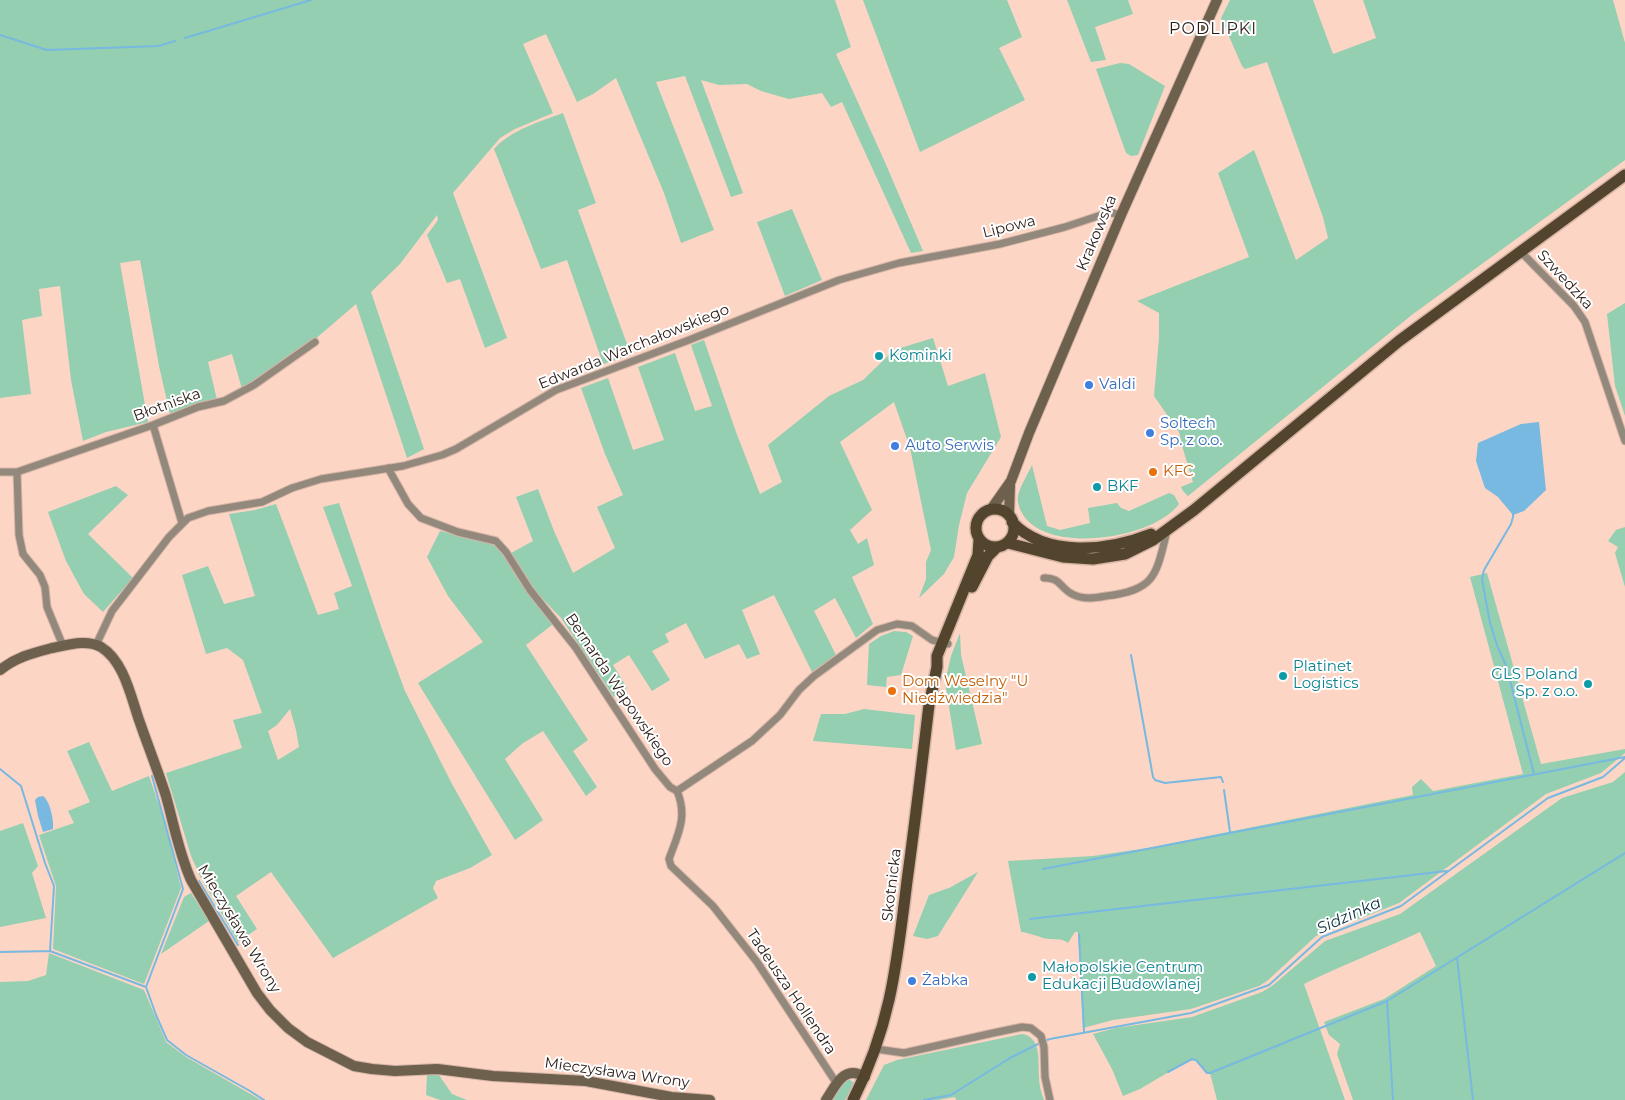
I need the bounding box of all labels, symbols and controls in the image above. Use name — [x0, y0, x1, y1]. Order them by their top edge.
district label: PODLIPKI — [1168, 19, 1258, 39]
street label: Krakowska — [1073, 192, 1121, 274]
street label: Lipowa — [981, 212, 1037, 242]
street label: Szwedzka — [1533, 247, 1597, 313]
street label: Edwarda Warchałowskiego — [536, 300, 732, 394]
place label: Kominki — [889, 347, 952, 365]
marker: Kominki — [873, 350, 885, 362]
place label: Valdi — [1099, 376, 1136, 394]
marker: Valdi — [1083, 379, 1095, 391]
street label: Błotniska — [131, 385, 203, 425]
place label: Soltech Sp. z o.o. — [1160, 415, 1222, 450]
marker: Soltech Sp. z o.o. — [1144, 427, 1156, 439]
place label: Auto Serwis — [905, 437, 994, 455]
marker: Auto Serwis — [889, 440, 901, 452]
place label: KFC — [1163, 463, 1194, 481]
marker: KFC — [1147, 466, 1159, 478]
place label: BKF — [1107, 478, 1138, 496]
marker: BKF — [1091, 481, 1103, 493]
street label: Bernarda Wapowskiego — [561, 610, 677, 770]
place label: Platinet Logistics — [1293, 658, 1359, 693]
place label: GLS Poland Sp. z o.o. — [1491, 666, 1578, 701]
marker: Platinet Logistics — [1277, 670, 1289, 682]
place label: Dom Weselny "U Niedźwiedzia" — [902, 673, 1028, 708]
marker: GLS Poland Sp. z o.o. — [1582, 678, 1594, 690]
marker: Dom Weselny "U Niedźwiedzia" — [886, 685, 898, 697]
street label: Skotnicka — [879, 847, 905, 923]
street label: Mieczysława Wrony — [194, 862, 284, 996]
water label: Sidzinka — [1314, 893, 1384, 939]
street label: Tadeusza Hollendra — [742, 926, 840, 1058]
place label: Małopolskie Centrum Edukacji Budowlanej — [1042, 959, 1203, 994]
marker: Małopolskie Centrum Edukacji Budowlanej — [1026, 971, 1038, 983]
place label: Żabka — [922, 972, 968, 990]
marker: Żabka — [906, 975, 918, 987]
street label: Mieczysława Wrony — [543, 1054, 691, 1092]

